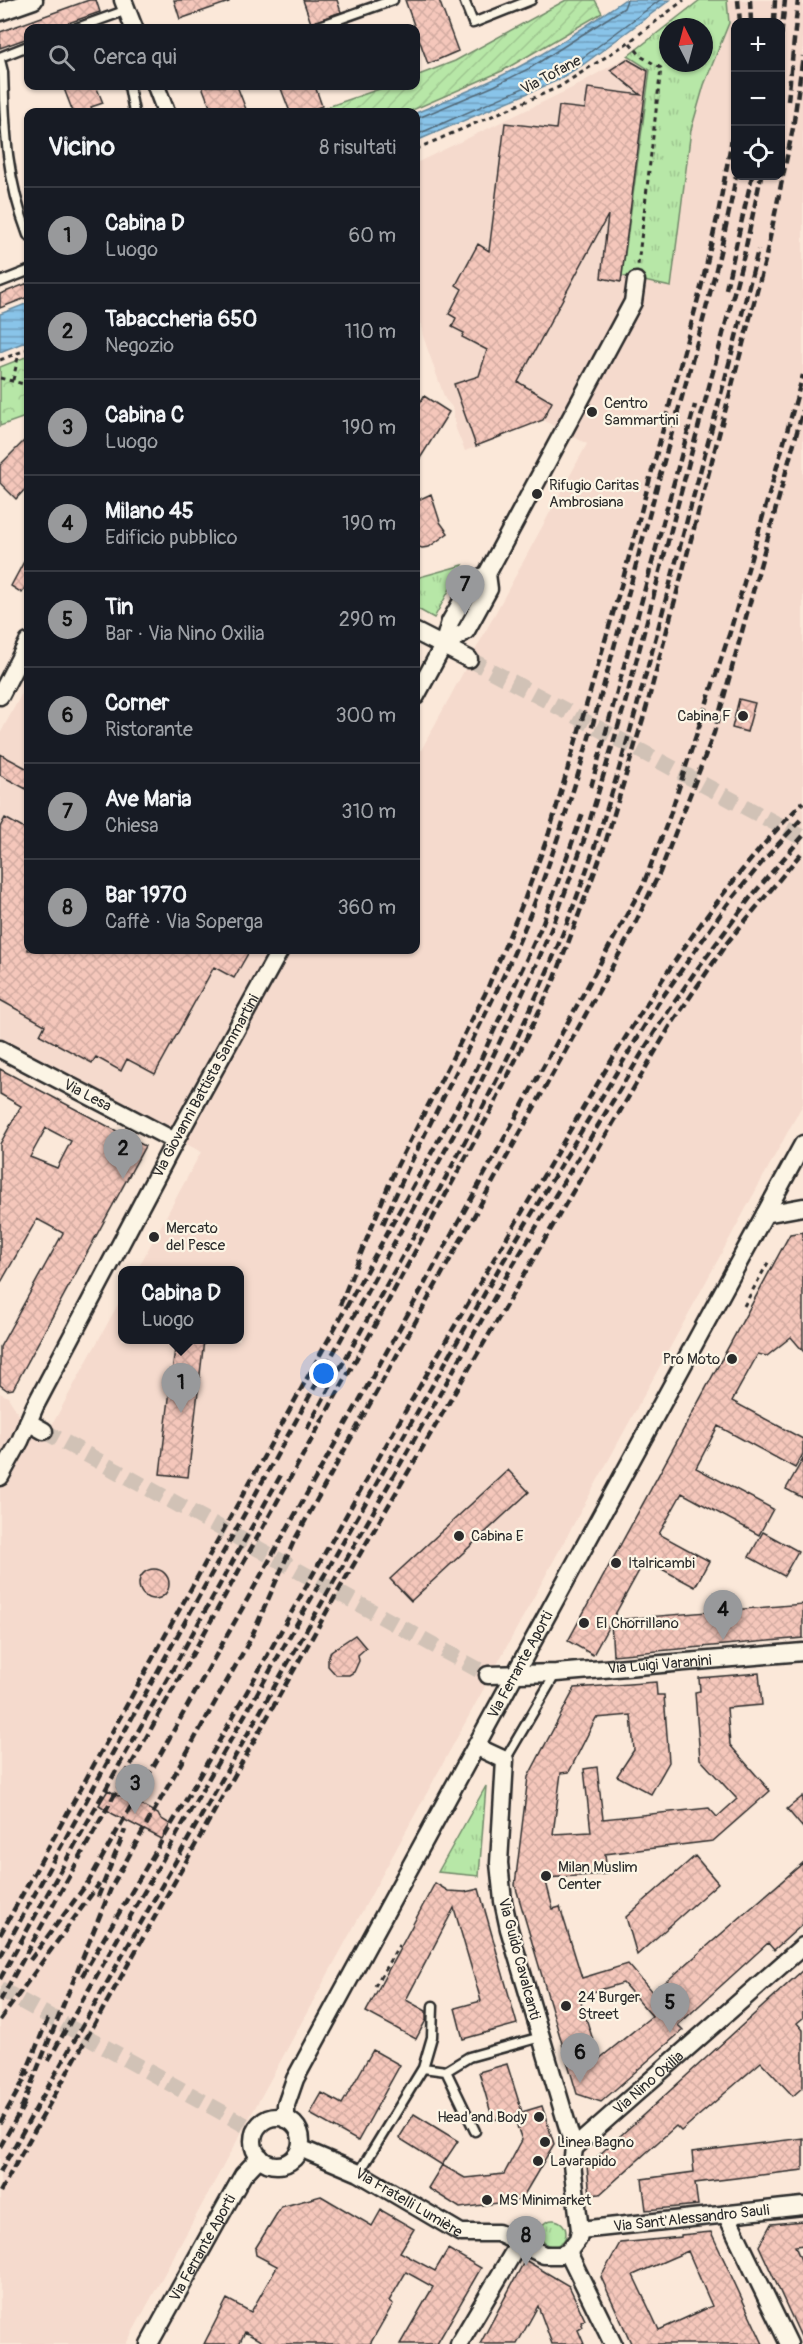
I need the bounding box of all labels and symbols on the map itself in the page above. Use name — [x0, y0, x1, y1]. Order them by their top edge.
north arrow — [659, 18, 713, 72]
street label: Via Tofane — [518, 51, 585, 99]
place label: Centro Sammartini — [604, 394, 679, 430]
marker: Centro Sammartini — [585, 405, 599, 419]
place label: Rifugio Caritas Ambrosiana — [549, 476, 639, 512]
marker: Rifugio Caritas Ambrosiana — [530, 487, 544, 501]
pin: 7 — [446, 566, 484, 615]
place label: Cabina F — [677, 707, 731, 726]
marker: Cabina F — [736, 709, 750, 723]
street label: Via Giovanni Battista Sammartini — [148, 991, 264, 1181]
street label: Via Lesa — [60, 1075, 115, 1115]
pin: 2 — [104, 1130, 142, 1179]
place label: Mercato del Pesce — [166, 1219, 226, 1255]
marker: Mercato del Pesce — [147, 1230, 161, 1244]
place label: Pro Moto — [663, 1350, 720, 1369]
marker: Pro Moto — [725, 1352, 739, 1366]
your location — [309, 1359, 338, 1388]
pin: 1 — [162, 1364, 201, 1413]
place label: Cabina E — [471, 1527, 524, 1546]
marker: Cabina E — [452, 1529, 466, 1543]
place label: Italricambi — [628, 1554, 695, 1573]
marker: Italricambi — [609, 1556, 623, 1570]
pin: 4 — [704, 1590, 742, 1640]
street label: Via Ferrante Aporti — [483, 1608, 557, 1722]
place label: El Chorrillano — [596, 1614, 679, 1633]
marker: El Chorrillano — [577, 1616, 591, 1630]
street label: Via Luigi Varanini — [607, 1650, 713, 1678]
pin: 3 — [116, 1764, 154, 1814]
place label: Milan Muslim Center — [558, 1858, 638, 1894]
marker: Milan Muslim Center — [539, 1869, 553, 1883]
street label: Via Guido Cavalcanti — [494, 1896, 544, 2022]
pin: 5 — [650, 1984, 690, 2033]
place label: 24 Burger Street — [578, 1988, 641, 2024]
marker: 24 Burger Street — [559, 1999, 573, 2013]
pin: 6 — [560, 2034, 600, 2083]
street label: Via Nino Oxilia — [609, 2046, 687, 2119]
place label: Head and Body — [437, 2108, 528, 2127]
marker: Head and Body — [532, 2110, 546, 2124]
place label: Linea Bagno — [557, 2133, 634, 2152]
marker: Linea Bagno — [538, 2135, 552, 2149]
place label: Lavarapido — [550, 2152, 616, 2171]
marker: Lavarapido — [531, 2154, 545, 2168]
street label: Via Fratelli Lumière — [352, 2163, 467, 2242]
street label: Via Ferrante Aporti — [165, 2191, 240, 2305]
place label: MS Minimarket — [499, 2191, 592, 2210]
marker: MS Minimarket — [480, 2193, 494, 2207]
street label: Via Sant'Alessandro Sauli — [612, 2200, 771, 2236]
pin: 8 — [506, 2216, 546, 2266]

